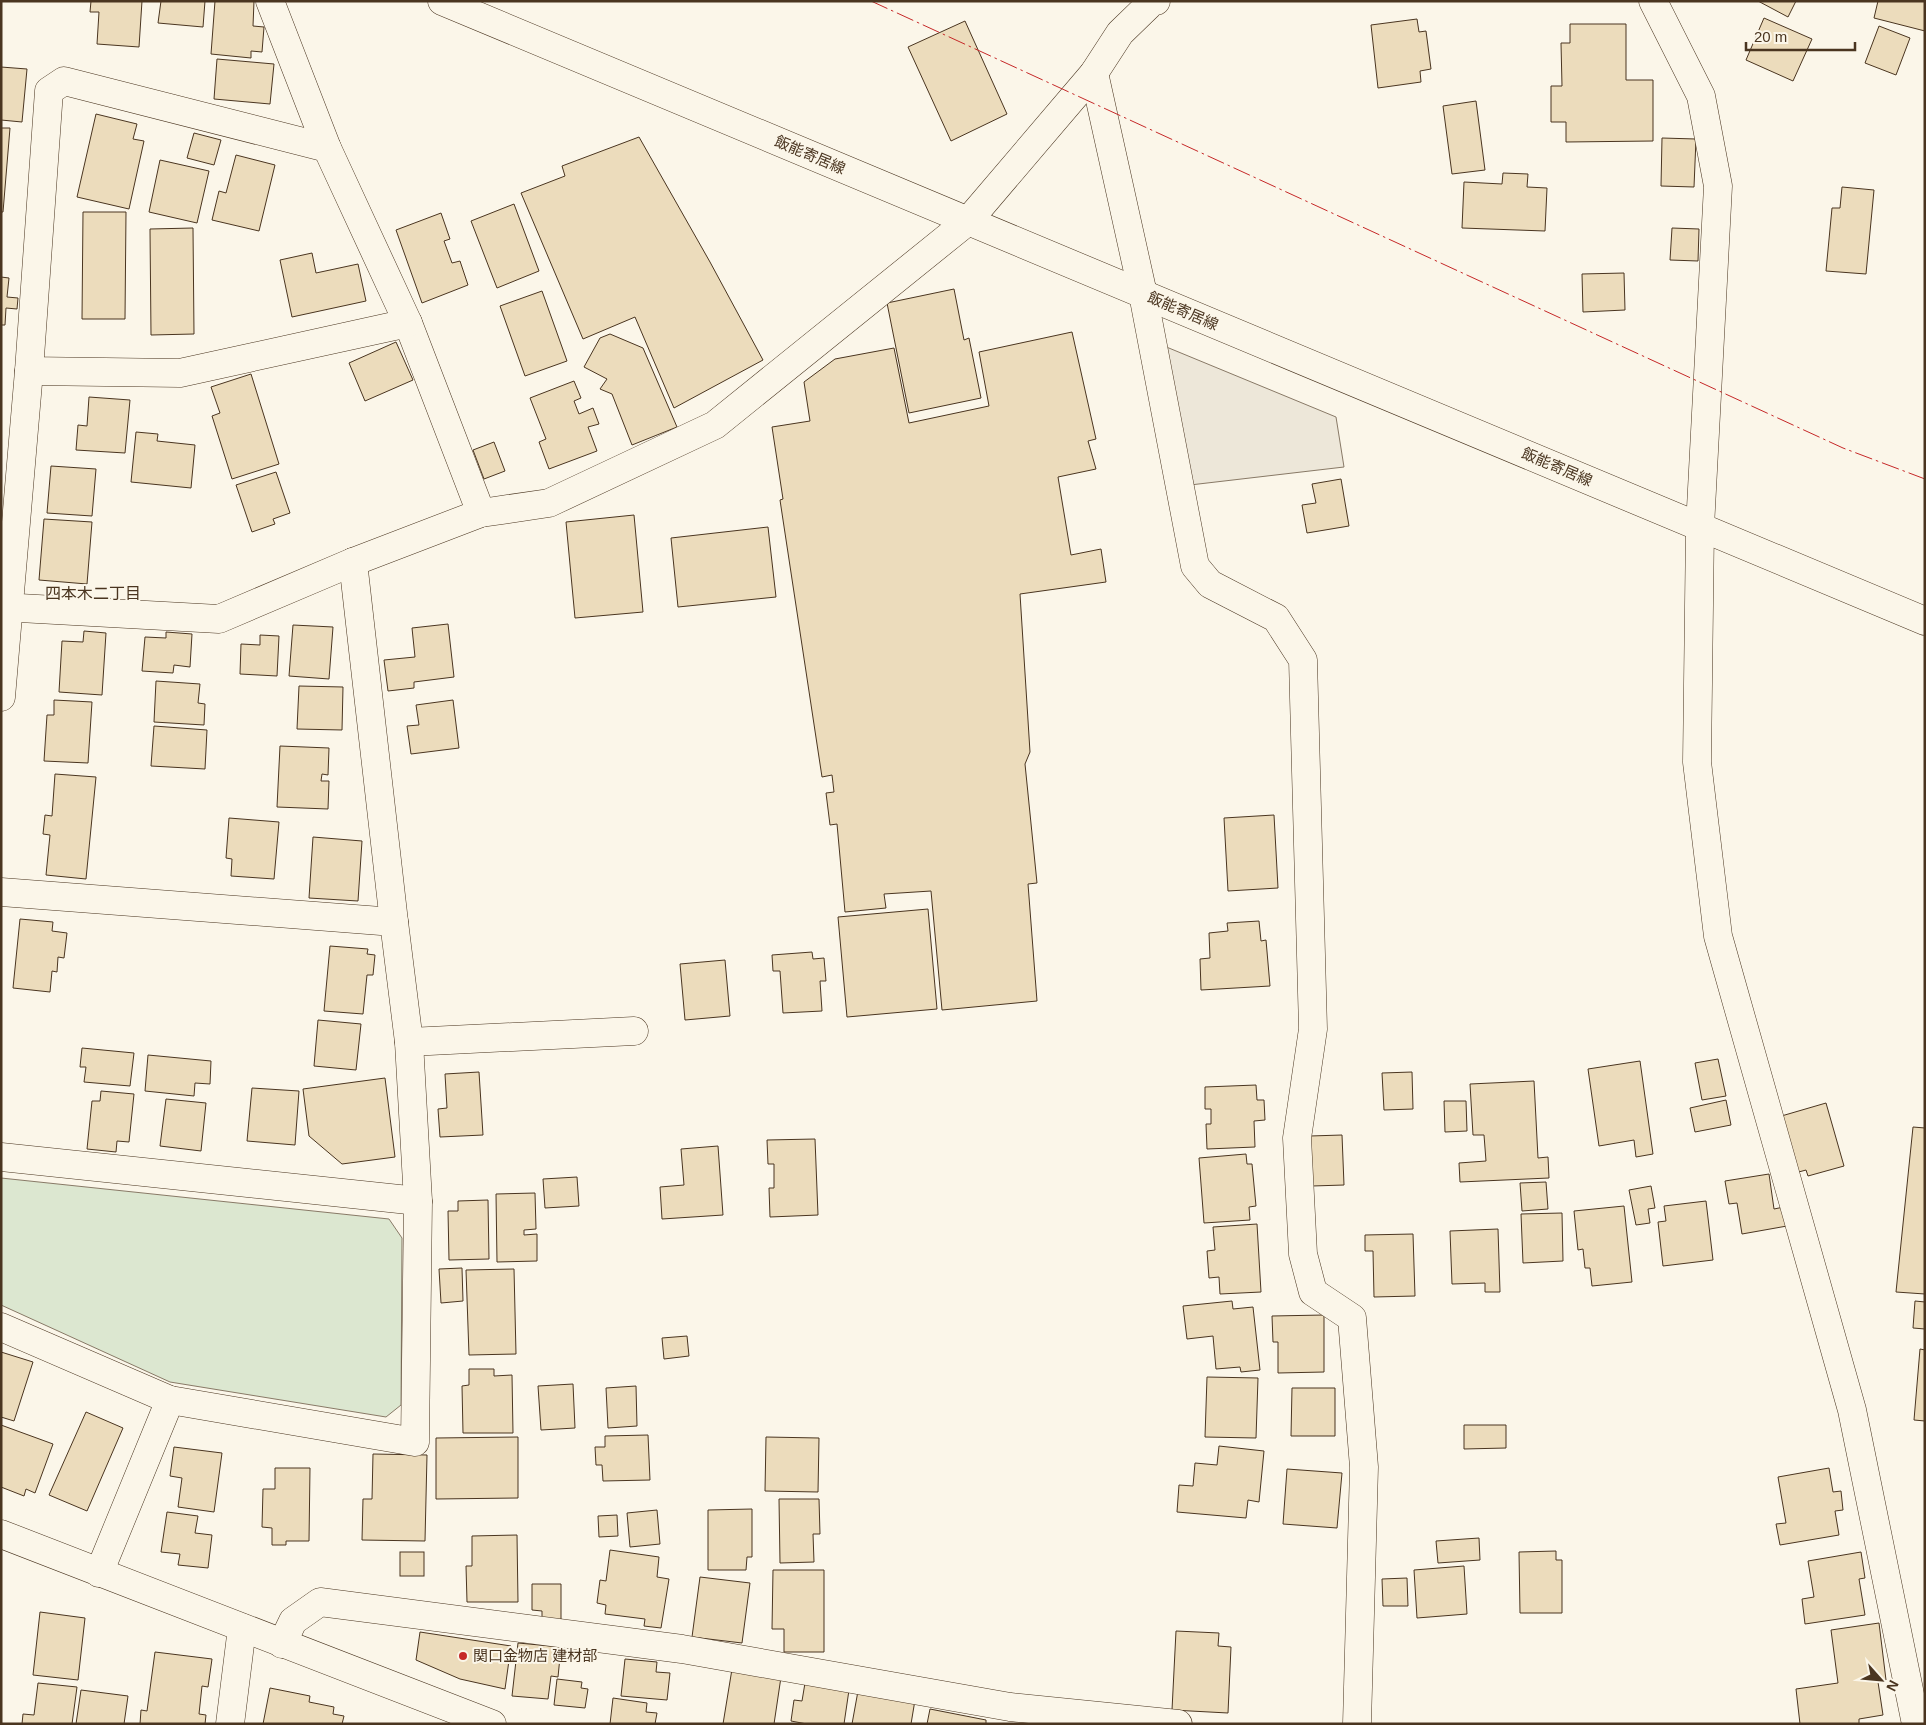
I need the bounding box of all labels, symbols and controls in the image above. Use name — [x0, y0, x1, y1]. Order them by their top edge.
scale bar — [1746, 20, 1855, 52]
text: 20 m — [1754, 28, 1787, 45]
street label: 飯能寄居線 — [772, 132, 848, 177]
street label: 飯能寄居線 — [1145, 288, 1221, 333]
street label: 飯能寄居線 — [1519, 444, 1595, 489]
district label: 四本木二丁目 — [45, 585, 141, 602]
place label: 関口金物店 建材部 — [473, 1647, 597, 1664]
marker: 関口金物店 建材部 — [457, 1650, 469, 1662]
north arrow — [1856, 1655, 1906, 1705]
text: N — [1883, 1678, 1902, 1694]

